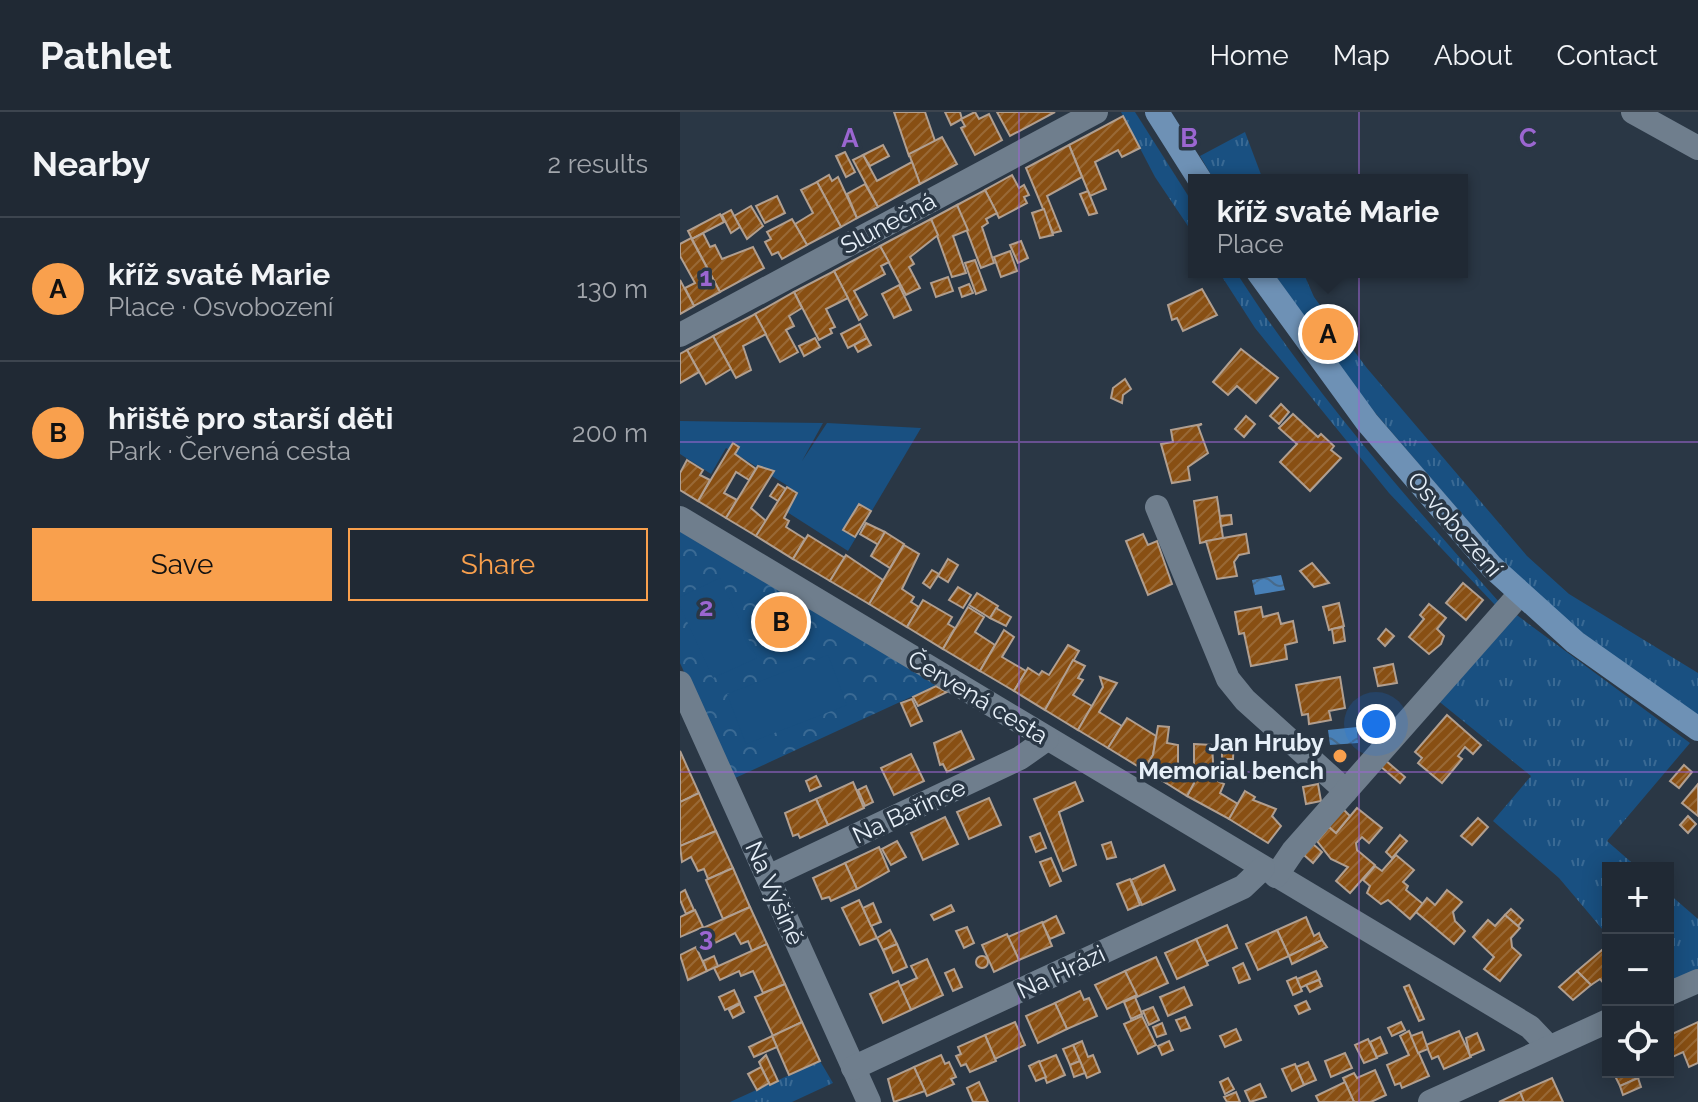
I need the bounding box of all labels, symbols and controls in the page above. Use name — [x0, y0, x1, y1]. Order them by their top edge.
text: Pathlet — [40, 33, 172, 78]
text: Home — [1209, 39, 1289, 72]
text: Map — [1333, 39, 1390, 72]
text: About — [1434, 39, 1513, 72]
text: Contact — [1557, 39, 1658, 72]
text: A — [841, 123, 859, 153]
text: B — [1180, 123, 1198, 153]
text: C — [1519, 123, 1537, 153]
text: Nearby — [32, 144, 150, 184]
text: 2 results — [548, 149, 648, 179]
popup — [1188, 174, 1468, 278]
street label: Slunečná — [835, 186, 941, 260]
text: kříž svaté Marie — [1217, 194, 1439, 229]
text: Place — [1217, 229, 1284, 259]
text: kříž svaté Marie — [108, 257, 330, 292]
text: 1 — [700, 262, 713, 292]
text: A — [49, 274, 67, 304]
text: 130 m — [577, 274, 648, 304]
text: Place · Osvobození — [108, 292, 333, 322]
pin: A — [1302, 304, 1354, 364]
text: hřiště pro starší děti — [108, 401, 394, 436]
text: B — [49, 418, 67, 448]
text: 200 m — [572, 418, 648, 448]
text: Park · Červená cesta — [108, 436, 351, 466]
street label: Osvobození — [1402, 466, 1509, 583]
button: Save — [32, 528, 332, 601]
button: Share — [348, 528, 648, 601]
text: 2 — [699, 592, 713, 622]
pin: B — [755, 592, 807, 652]
street label: Červená cesta — [903, 644, 1053, 750]
your location — [1356, 704, 1396, 744]
place label: Jan Hruby Memorial bench — [1138, 728, 1324, 785]
marker: Jan Hruby Memorial bench — [1331, 747, 1349, 765]
street label: Na Bařince — [848, 772, 970, 850]
street label: Na Výšině — [739, 837, 811, 949]
map controls — [1602, 862, 1674, 1078]
button: + — [1602, 862, 1674, 934]
text: 3 — [699, 922, 713, 952]
button: − — [1602, 934, 1674, 1006]
street label: Na Hrázi — [1012, 939, 1110, 1005]
button: locate — [1602, 1006, 1674, 1078]

